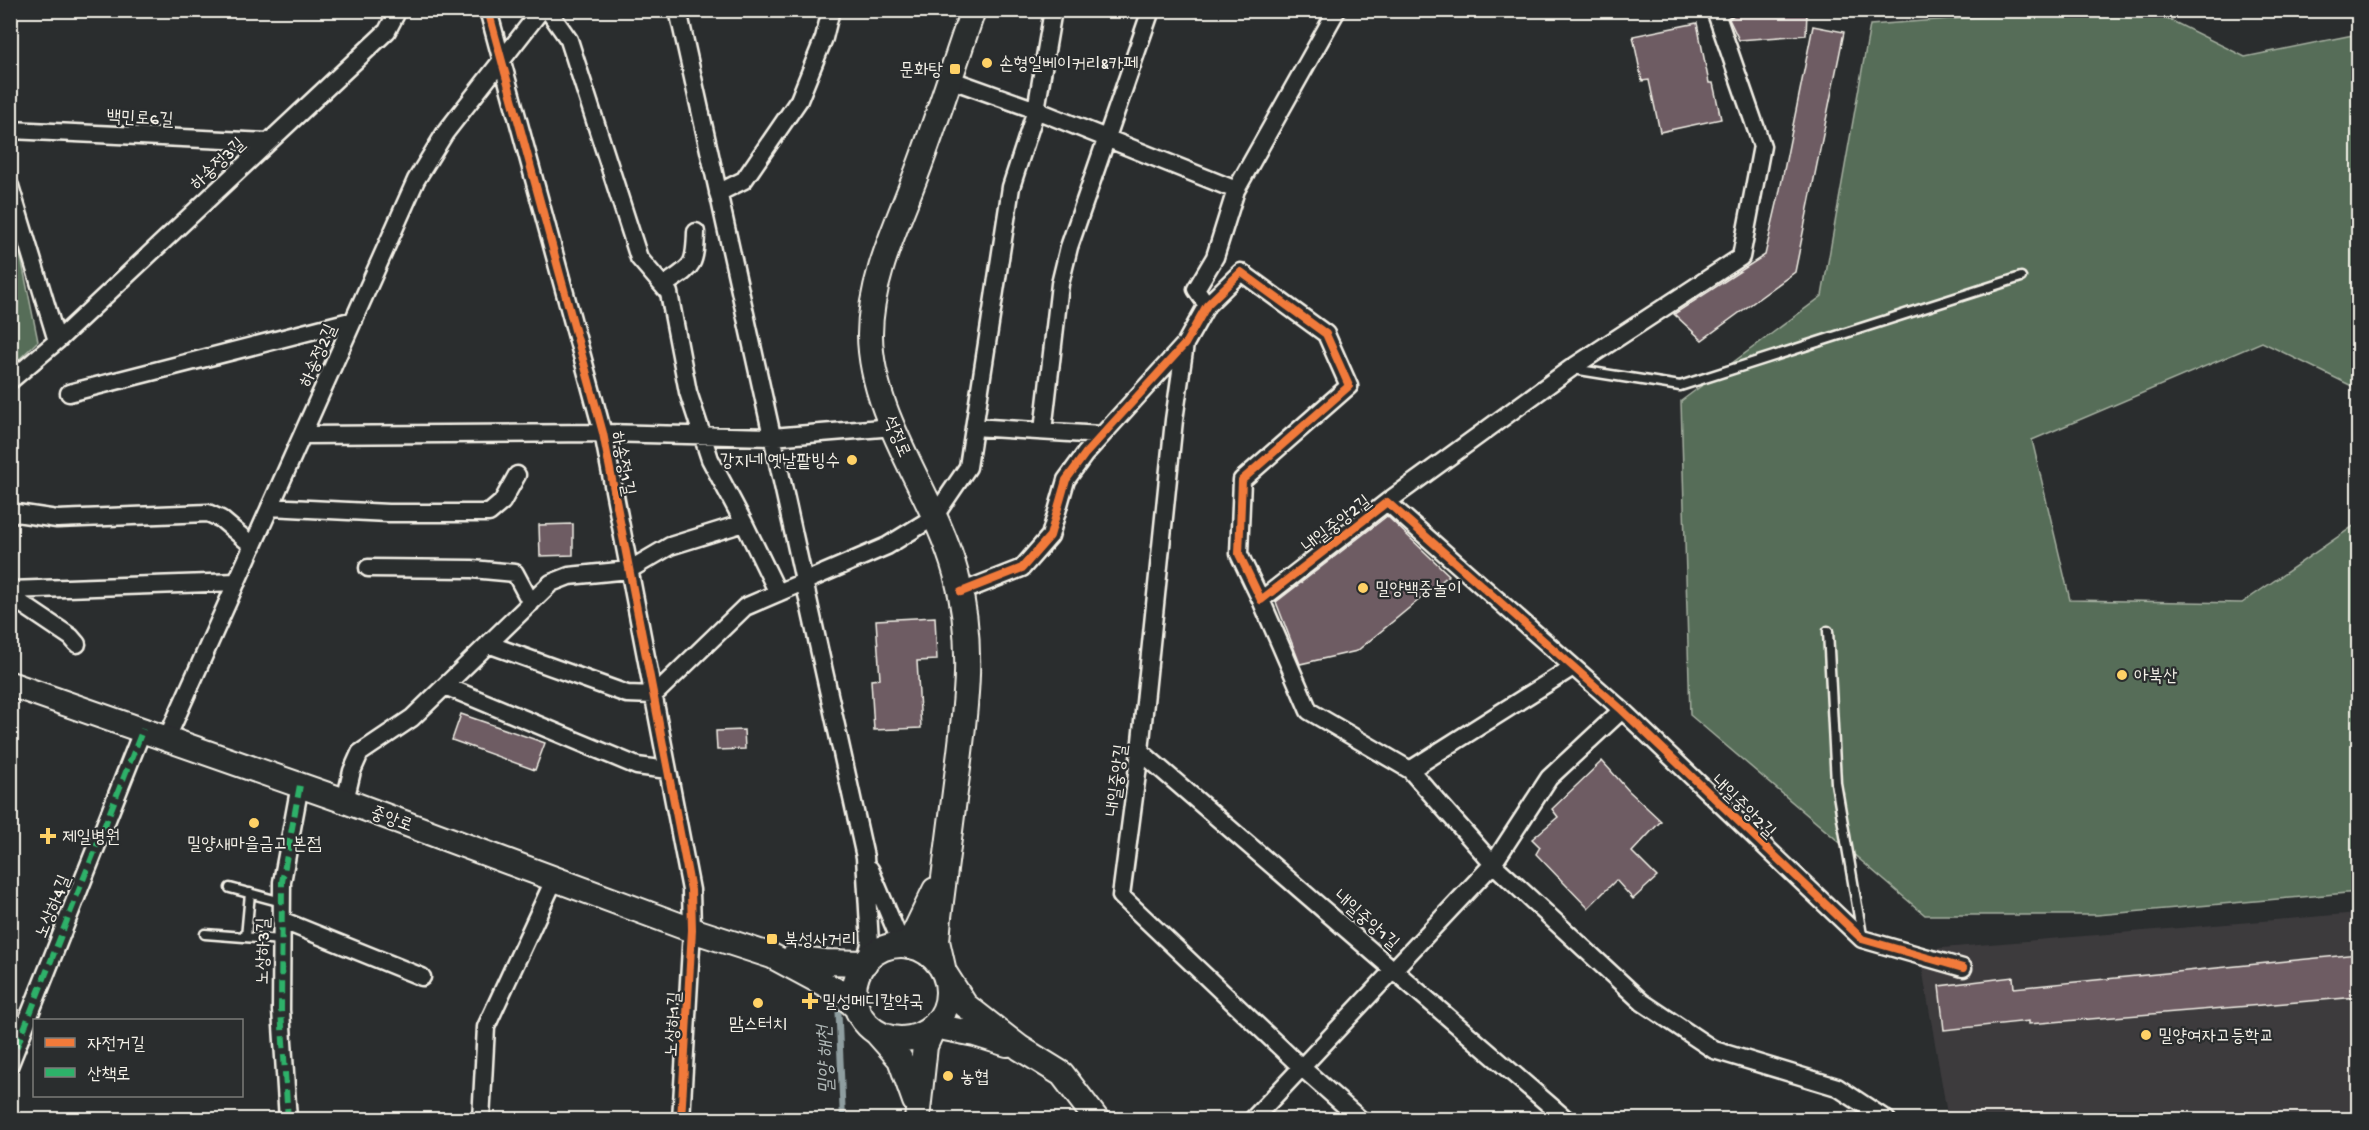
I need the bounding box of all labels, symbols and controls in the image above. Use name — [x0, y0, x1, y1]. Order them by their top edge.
place label: 손형일베이커리&카페 — [999, 55, 1138, 76]
marker: 손형일베이커리&카페 — [980, 56, 994, 70]
place label: 문화탕 — [900, 61, 944, 82]
marker: 문화탕 — [948, 62, 962, 76]
street label: 백민로6길 — [106, 107, 174, 132]
street label: 하송정3길 — [187, 134, 251, 195]
street label: 하송정2길 — [296, 321, 343, 391]
street label: 석정로 — [878, 413, 914, 461]
street label: 하송정1길 — [605, 429, 638, 498]
place label: 강지네 옛날팥빙수 — [720, 452, 840, 473]
marker: 강지네 옛날팥빙수 — [845, 453, 859, 467]
street label: 내일중앙2길 — [1299, 491, 1376, 558]
place label: 밀양백중놀이 — [1375, 580, 1462, 601]
marker: 밀양백중놀이 — [1356, 581, 1370, 595]
place label: 아북산 — [2134, 667, 2178, 688]
marker: 아북산 — [2115, 668, 2129, 682]
street label: 내일중앙길 — [1104, 743, 1133, 818]
street label: 내일중앙2길 — [1706, 772, 1779, 844]
street label: 중앙로 — [367, 803, 415, 838]
marker: 밀양새마을금고 본점 — [247, 816, 261, 830]
marker: 제일병원 — [39, 827, 57, 845]
place label: 제일병원 — [62, 828, 120, 849]
place label: 밀양새마을금고 본점 — [187, 835, 322, 856]
street label: 노상하4길 — [32, 872, 77, 942]
street label: 내일중앙1길 — [1328, 887, 1403, 955]
street label: 노상하3길 — [253, 917, 276, 985]
place label: 북성사거리 — [784, 931, 856, 952]
marker: 북성사거리 — [765, 932, 779, 946]
street label: 노상하1길 — [662, 991, 687, 1057]
place label: 밀성메디칼약국 — [822, 993, 923, 1014]
marker: 밀성메디칼약국 — [803, 994, 817, 1008]
marker: 맘스터치 — [751, 996, 765, 1010]
place label: 맘스터치 — [729, 1015, 787, 1036]
legend — [33, 1019, 243, 1097]
water label: 밀양 해천 — [815, 1023, 840, 1095]
place label: 밀양여자고등학교 — [2158, 1027, 2274, 1048]
marker: 밀양여자고등학교 — [2139, 1028, 2153, 1042]
text: 자전거길 — [87, 1035, 145, 1056]
text: 산책로 — [87, 1065, 130, 1086]
place label: 농협 — [960, 1068, 989, 1089]
marker: 농협 — [941, 1069, 955, 1083]

